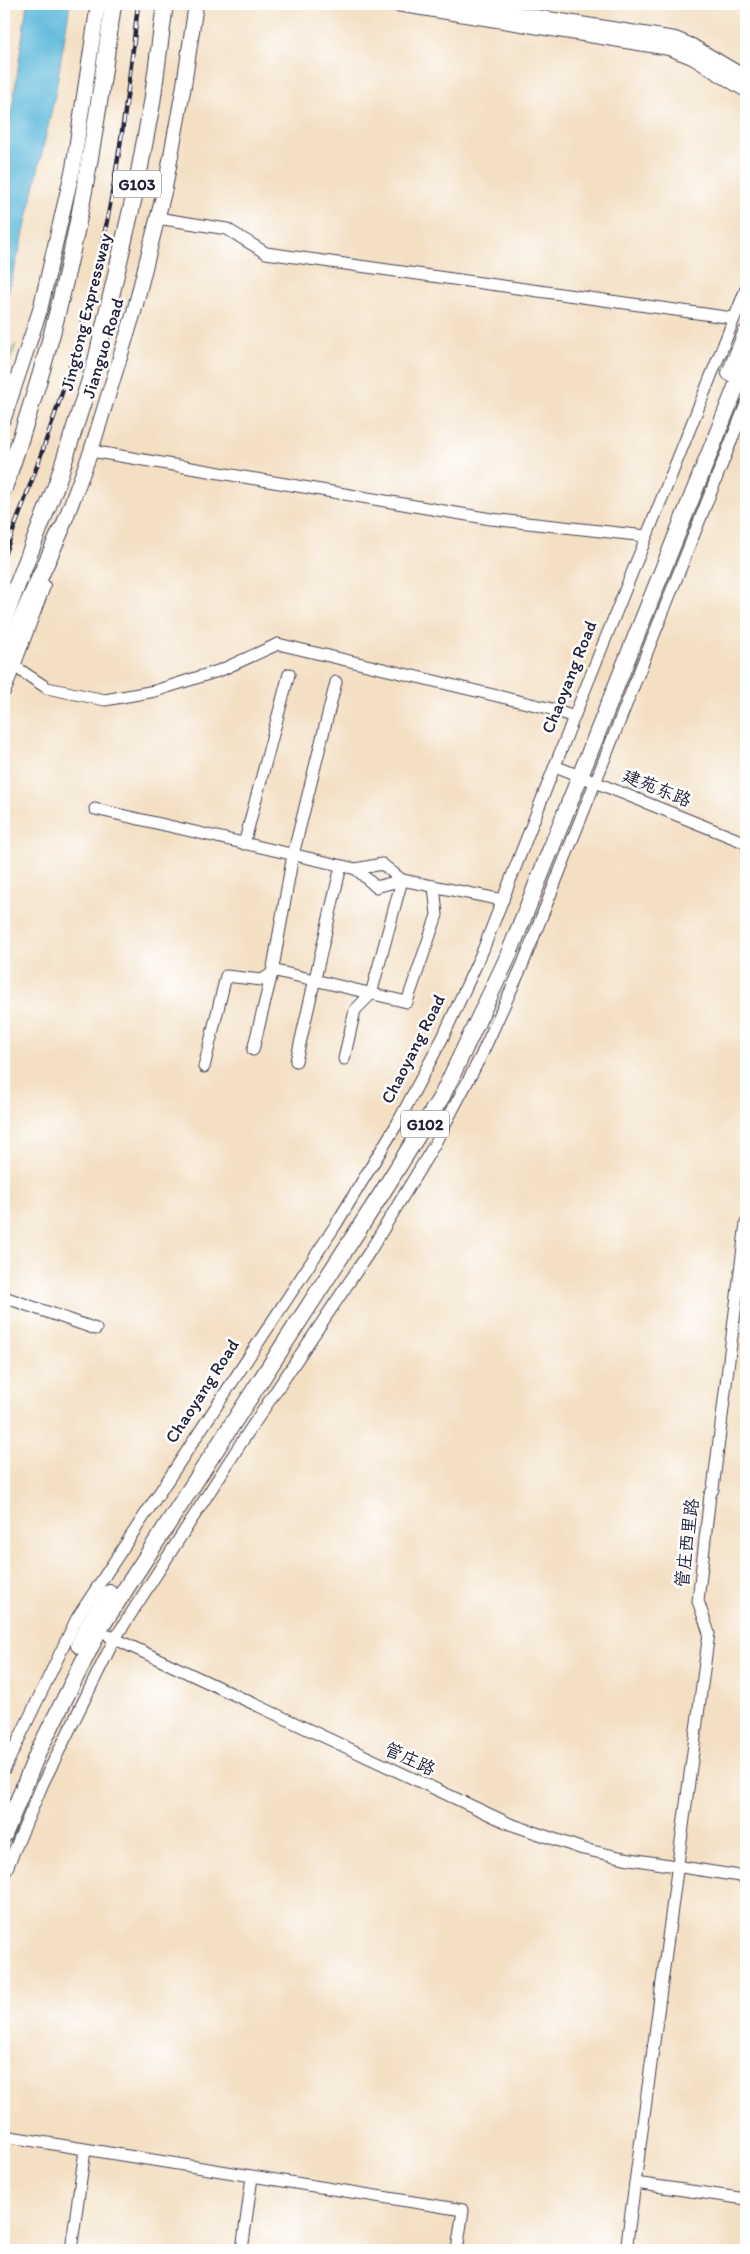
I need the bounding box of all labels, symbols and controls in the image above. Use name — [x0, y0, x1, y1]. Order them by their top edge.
road number: G103 — [113, 170, 161, 198]
street label: Jingtong Expressway — [56, 231, 116, 393]
street label: Jianguo Road — [77, 295, 129, 401]
street label: Chaoyang Road — [536, 617, 602, 737]
street label: 建苑东路 — [620, 764, 694, 812]
street label: Chaoyang Road — [376, 990, 450, 1107]
road number: G102 — [401, 1110, 449, 1138]
street label: Chaoyang Road — [160, 1335, 244, 1447]
street label: 管庄西里路 — [671, 1497, 703, 1589]
street label: 管庄路 — [381, 1738, 439, 1780]

